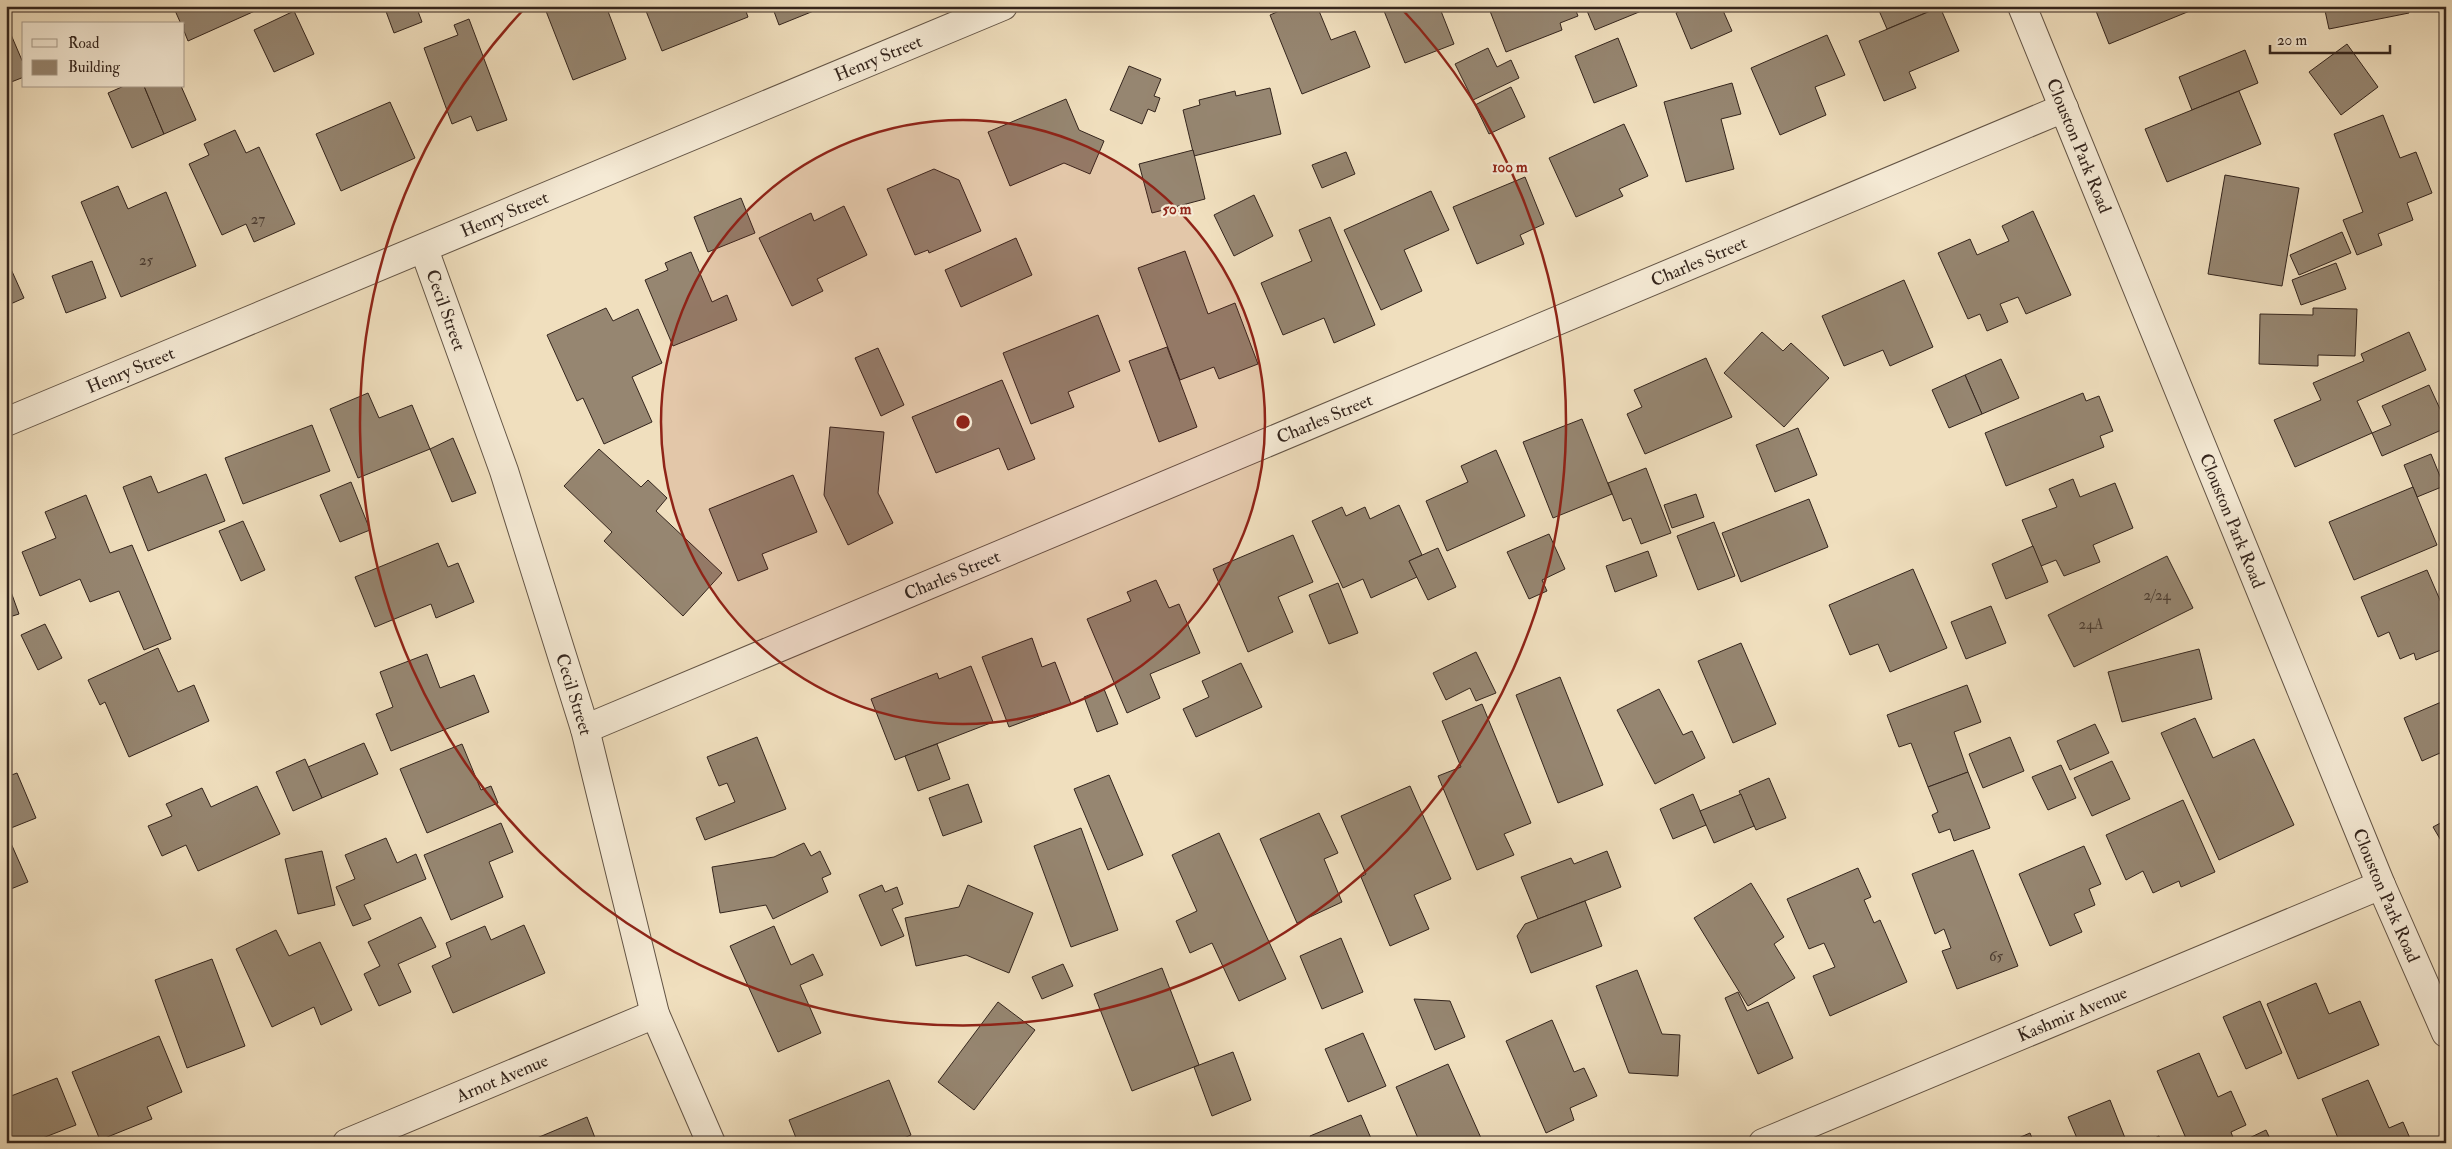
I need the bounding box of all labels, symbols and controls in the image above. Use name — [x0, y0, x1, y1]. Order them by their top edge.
legend — [22, 22, 185, 88]
scale bar — [2270, 22, 2390, 54]
street label: Henry Street — [831, 29, 926, 87]
text: 20 m — [2277, 31, 2307, 50]
text: Road — [68, 34, 100, 53]
text: Building — [68, 58, 120, 77]
street label: Clouston Park Road — [2041, 75, 2117, 217]
text: 100 m — [1492, 158, 1528, 177]
street label: Henry Street — [457, 185, 552, 243]
text: 50 m — [1163, 200, 1192, 219]
house number: 27 — [251, 210, 265, 229]
street label: Charles Street — [1647, 231, 1750, 292]
house number: 25 — [139, 251, 153, 270]
street label: Cecil Street — [421, 266, 471, 354]
street label: Henry Street — [83, 341, 178, 399]
street label: Charles Street — [1273, 388, 1376, 449]
centre of rings — [954, 413, 972, 431]
street label: Clouston Park Road — [2194, 450, 2270, 592]
street label: Charles Street — [900, 544, 1004, 605]
house number: 2/24 — [2143, 586, 2172, 605]
house number: 24A — [2078, 615, 2104, 634]
street label: Cecil Street — [550, 650, 598, 738]
street label: Clouston Park Road — [2348, 825, 2425, 966]
house number: 65 — [1989, 947, 2003, 966]
street label: Kashmir Avenue — [2014, 981, 2131, 1047]
street label: Arnot Avenue — [451, 1048, 552, 1108]

